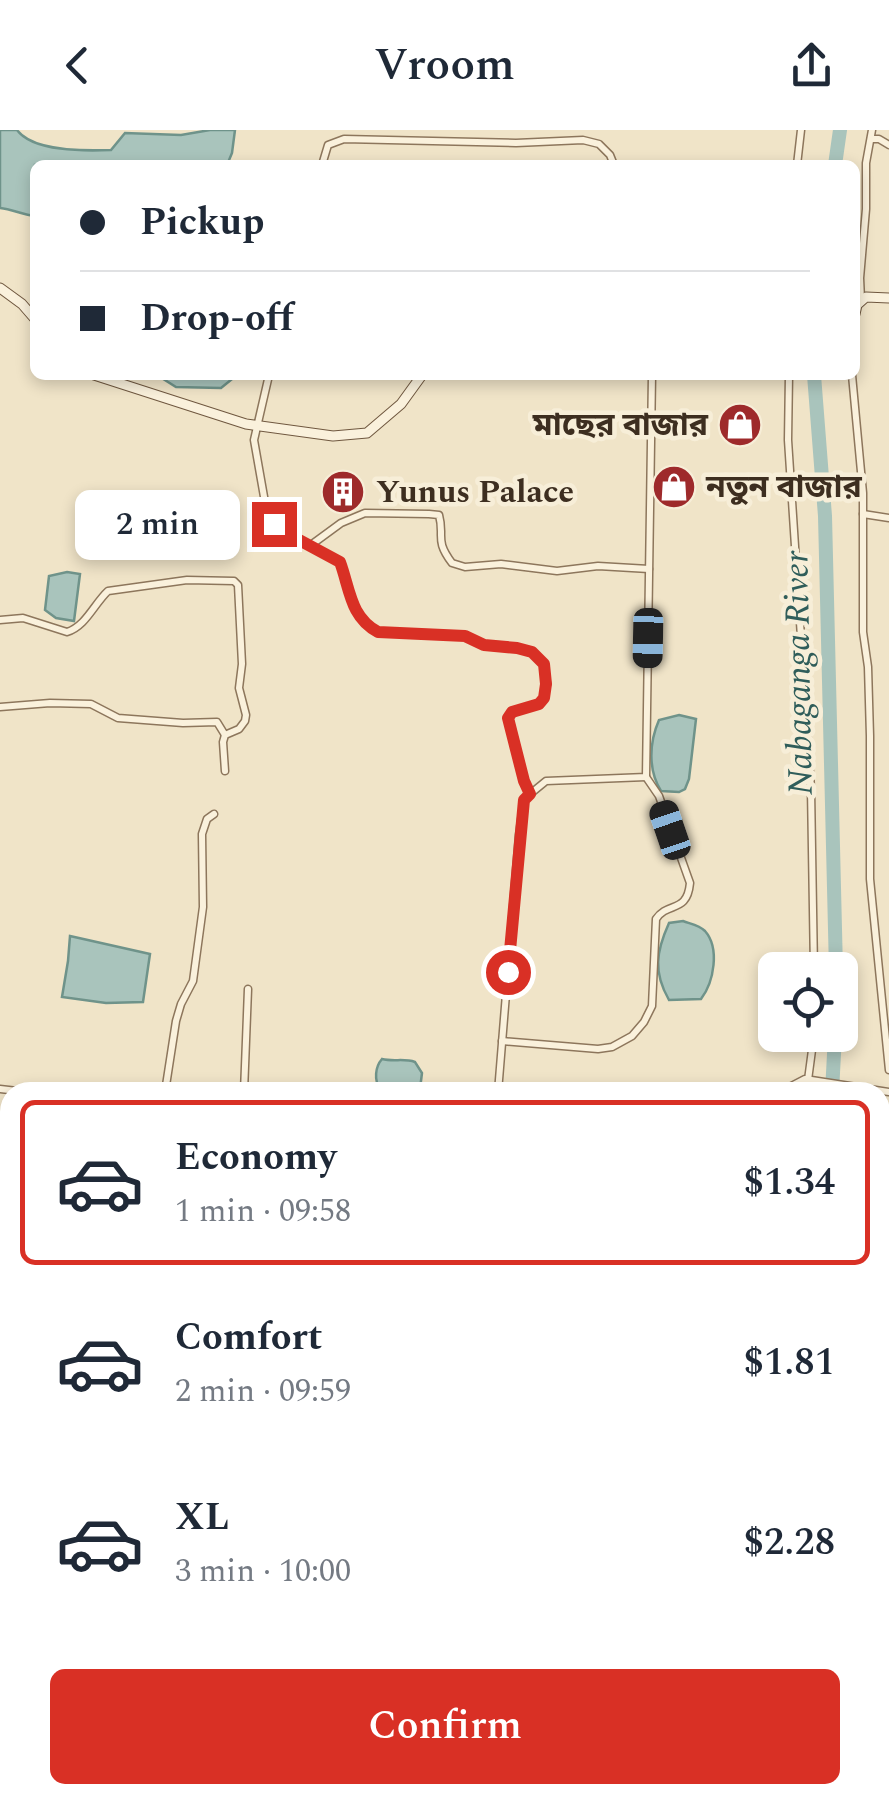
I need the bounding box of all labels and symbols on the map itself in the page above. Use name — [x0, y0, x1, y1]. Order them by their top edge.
place label: মাছের বাজার — [532, 401, 709, 450]
shop icon: মাছের বাজার — [717, 402, 763, 448]
place label: নতুন বাজার — [705, 463, 863, 512]
shop icon: নতুন বাজার — [651, 464, 697, 510]
place label: Yunus Palace — [376, 468, 574, 517]
building icon: Yunus Palace — [320, 469, 366, 515]
callout: 2 min — [74, 489, 239, 559]
route end — [252, 502, 297, 547]
water label: Nabaganga River — [770, 549, 828, 796]
car — [632, 608, 664, 668]
car — [646, 797, 694, 863]
route start — [486, 950, 531, 995]

